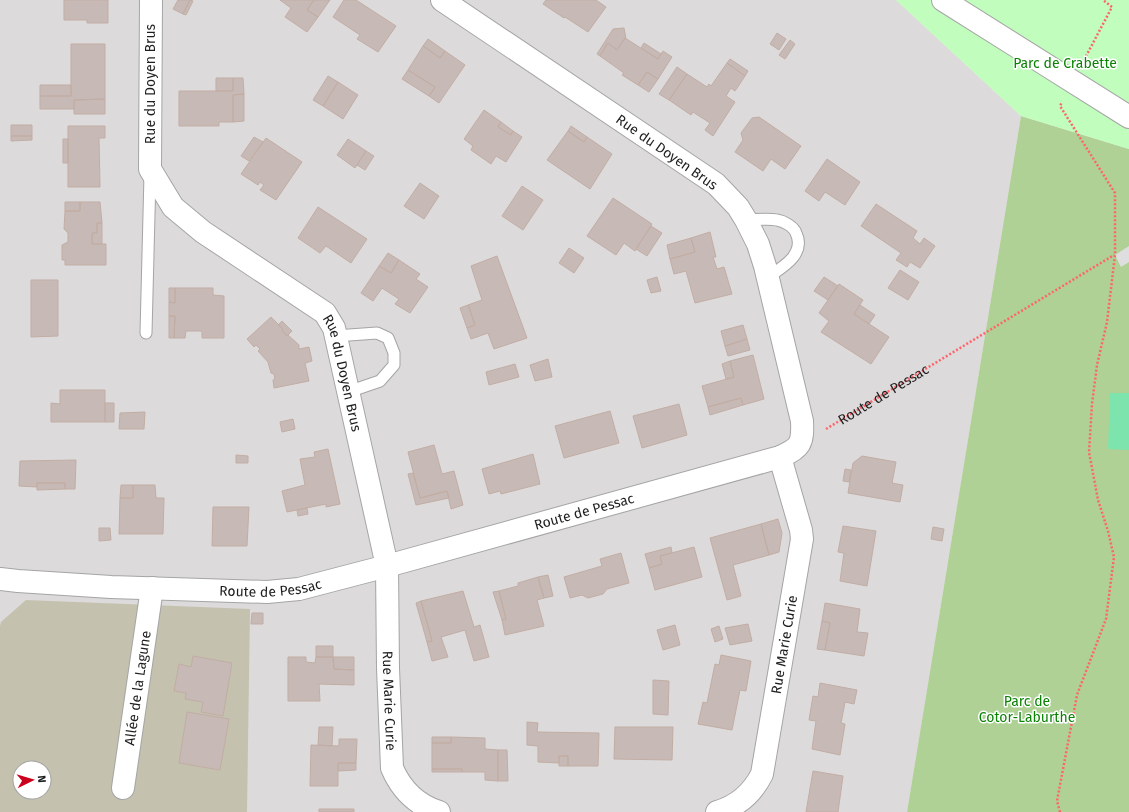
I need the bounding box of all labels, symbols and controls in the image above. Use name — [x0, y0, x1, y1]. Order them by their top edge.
street label: Rue du Doyen Brus — [142, 23, 159, 144]
park label: Parc de Crabette — [1013, 55, 1117, 72]
street label: Rue du Doyen Brus — [613, 111, 721, 194]
street label: Rue du Doyen Brus — [319, 311, 365, 434]
street label: Route de Pessac — [835, 361, 932, 429]
street label: Route de Pessac — [532, 490, 636, 534]
street label: Route de Pessac — [219, 575, 324, 601]
street label: Rue Marie Curie — [768, 594, 801, 695]
street label: Allée de la Lagune — [121, 630, 155, 747]
street label: Rue Marie Curie — [379, 651, 399, 751]
park label: Parc de Cotor-Laburthe — [979, 693, 1075, 726]
north arrow — [12, 760, 52, 800]
text: N — [35, 775, 48, 783]

